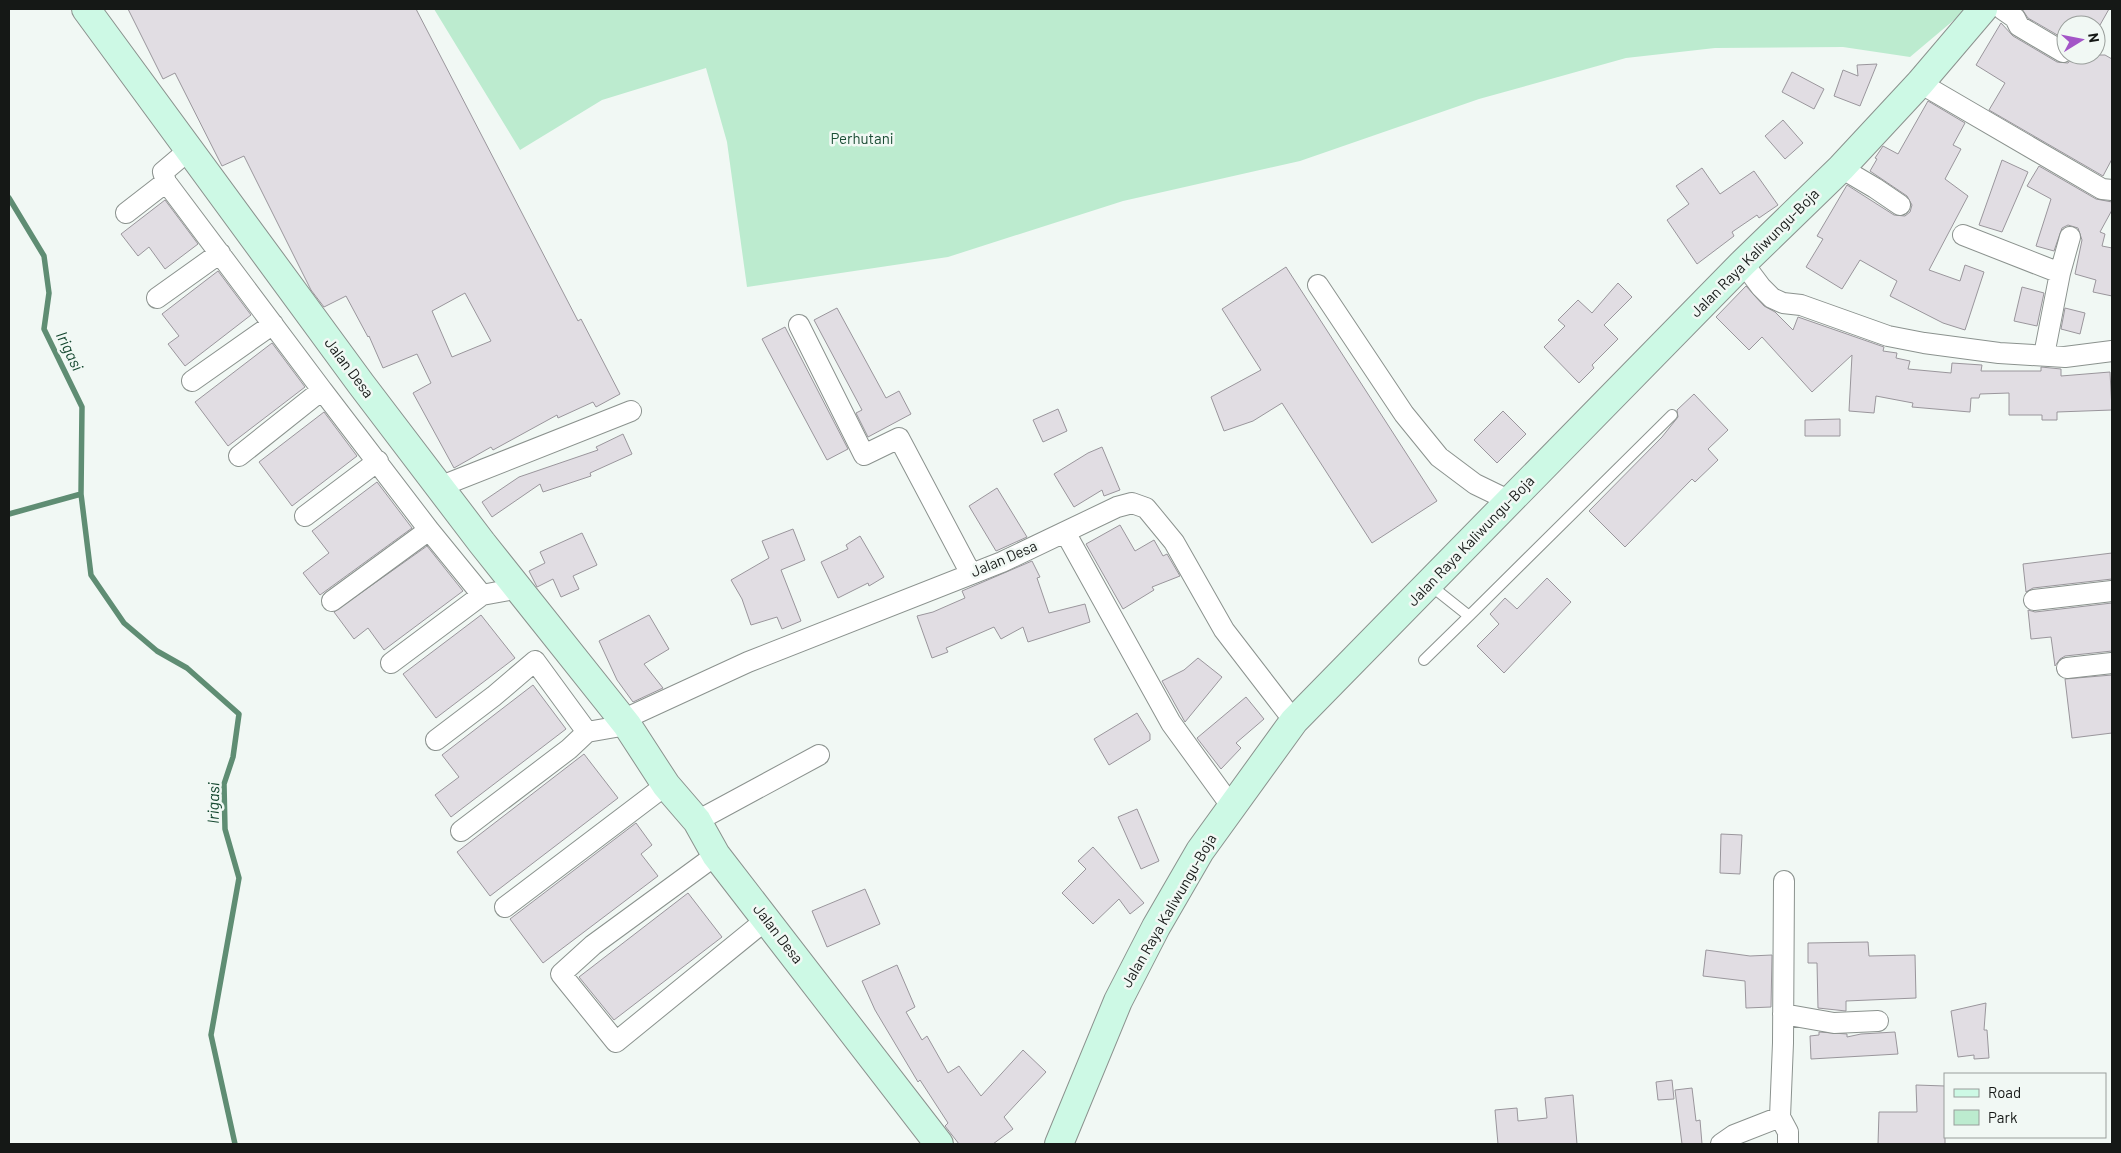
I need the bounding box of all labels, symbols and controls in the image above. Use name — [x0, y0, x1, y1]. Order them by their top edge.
north arrow — [2056, 15, 2106, 65]
text: N — [2085, 32, 2103, 44]
park label: Perhutani — [830, 129, 894, 147]
street label: Jalan Raya Kaliwungu-Boja — [1686, 184, 1822, 320]
water label: Irigasi — [53, 328, 88, 374]
street label: Jalan Desa — [321, 334, 378, 401]
street label: Jalan Raya Kaliwungu-Boja — [1403, 471, 1537, 609]
street label: Jalan Desa — [968, 536, 1040, 580]
water label: Irigasi — [203, 782, 222, 824]
street label: Jalan Raya Kaliwungu-Boja — [1117, 830, 1220, 991]
street label: Jalan Desa — [750, 900, 808, 967]
legend — [1944, 1073, 2106, 1138]
text: Road — [1988, 1083, 2021, 1101]
text: Park — [1988, 1108, 2018, 1126]

